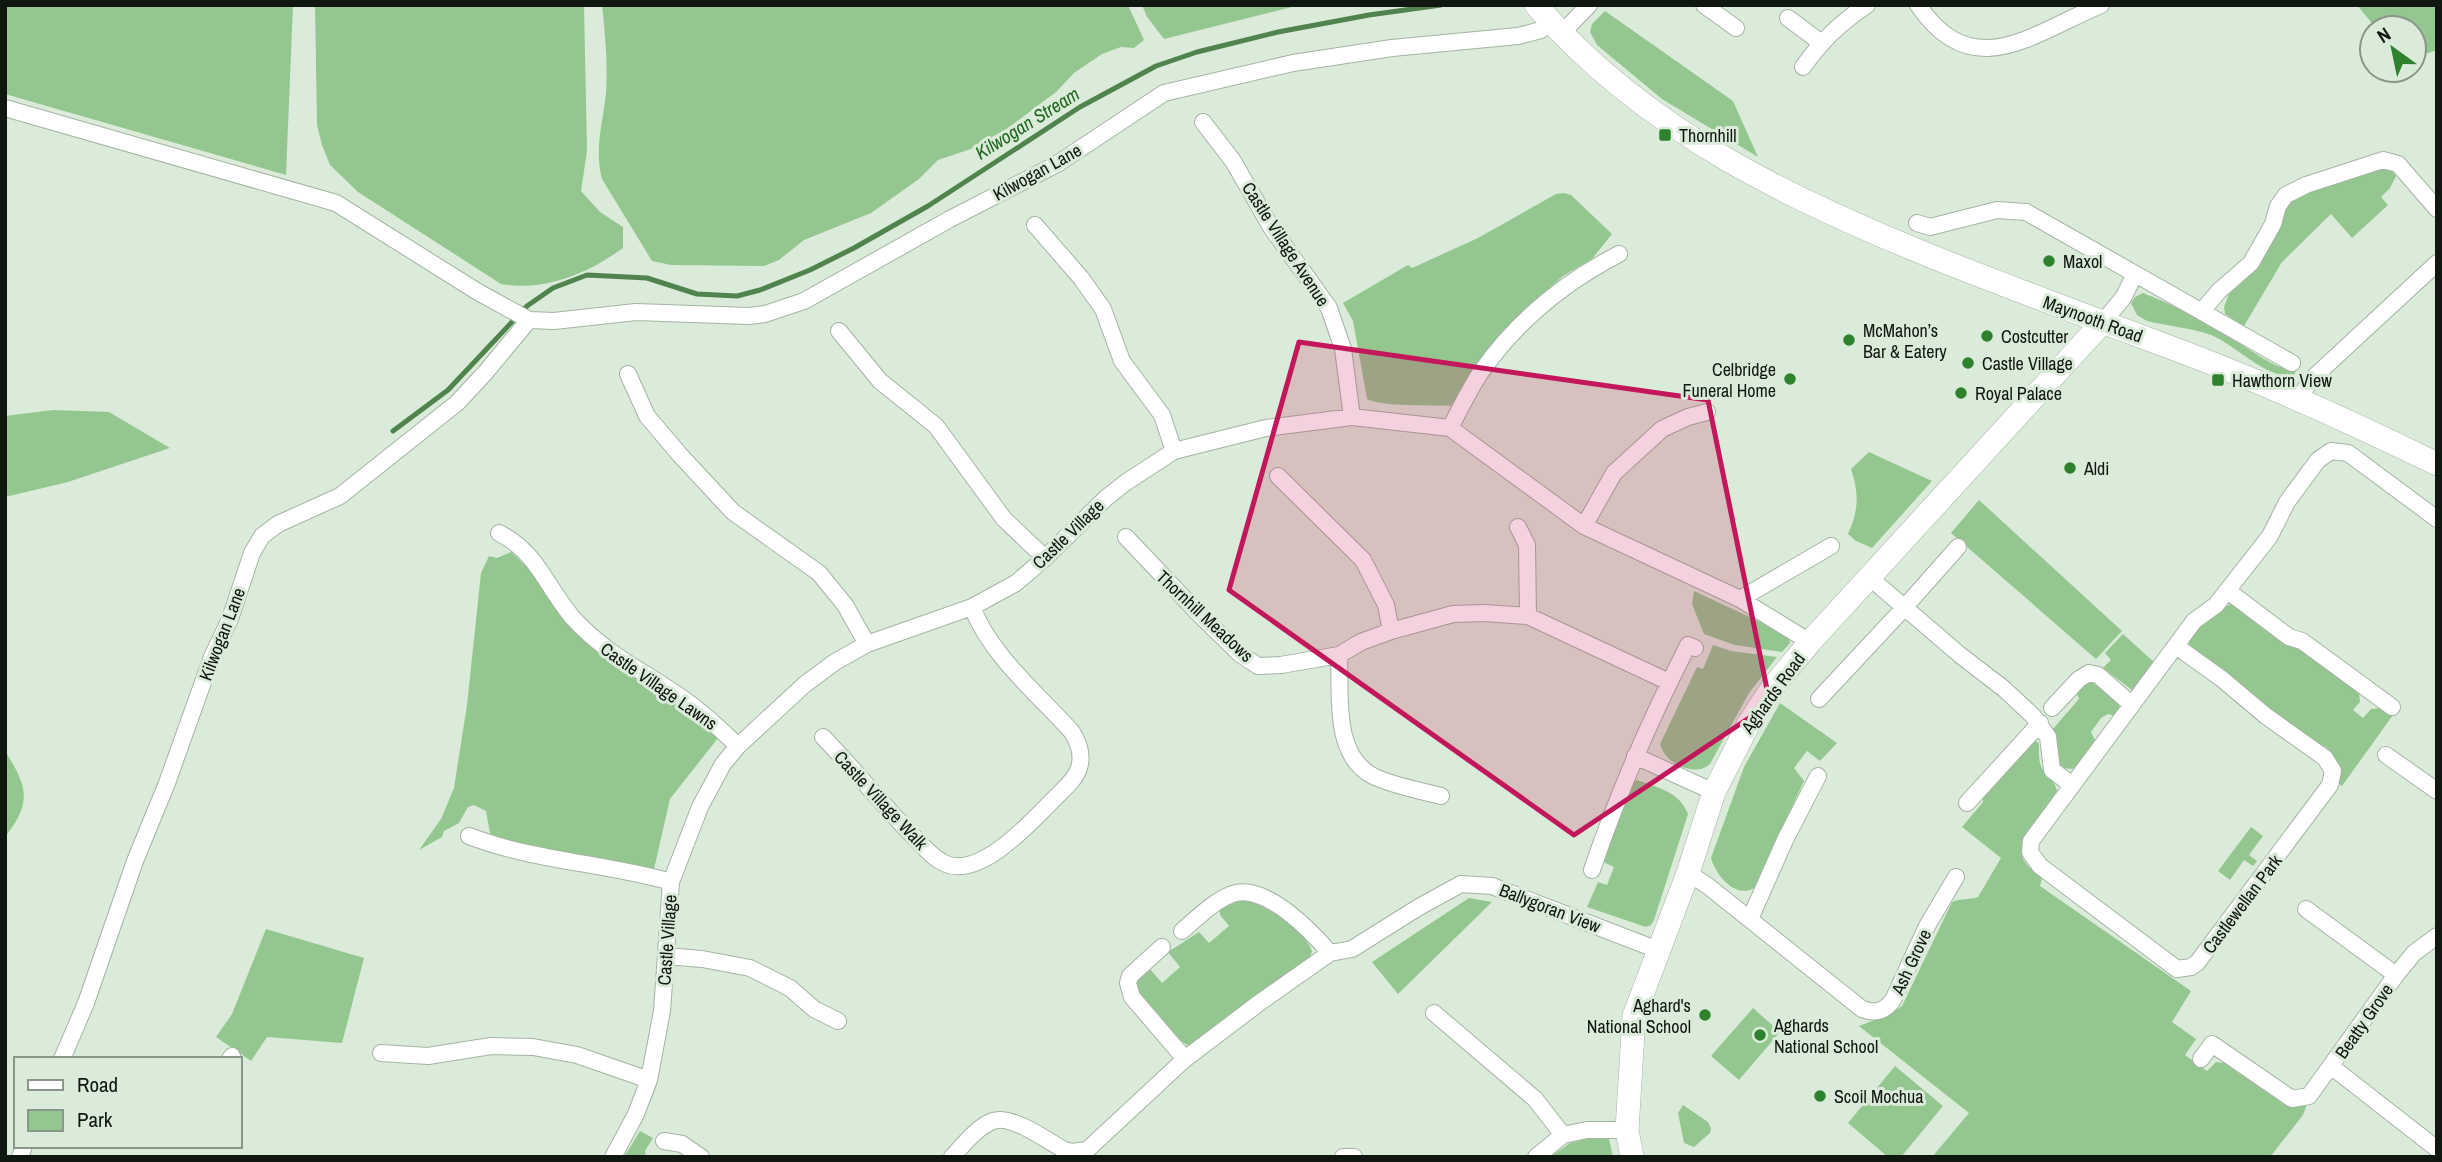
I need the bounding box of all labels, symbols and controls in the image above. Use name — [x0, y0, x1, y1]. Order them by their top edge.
north arrow — [2358, 14, 2428, 84]
text: N — [2372, 21, 2396, 49]
water label: Kilwogan Stream — [970, 81, 1084, 165]
place label: Thornhill — [1679, 123, 1736, 148]
marker: Thornhill — [1657, 127, 1673, 143]
street label: Kilwogan Lane — [988, 137, 1086, 207]
street label: Castle Village Avenue — [1236, 177, 1336, 311]
place label: Maxol — [2063, 249, 2102, 274]
marker: Maxol — [2041, 253, 2057, 269]
street label: Maynooth Road — [2040, 289, 2146, 349]
place label: McMahon’s Bar & Eatery — [1863, 318, 1947, 364]
place label: Costcutter — [2001, 324, 2068, 349]
marker: Costcutter — [1979, 328, 1995, 344]
marker: McMahon’s Bar & Eatery — [1841, 332, 1857, 348]
place label: Castle Village — [1982, 351, 2073, 376]
marker: Castle Village — [1960, 355, 1976, 371]
place label: Celbridge Funeral Home — [1682, 357, 1776, 403]
place label: Hawthorn View — [2232, 368, 2332, 393]
marker: Celbridge Funeral Home — [1782, 371, 1798, 387]
marker: Hawthorn View — [2210, 372, 2226, 388]
place label: Royal Palace — [1975, 381, 2062, 406]
marker: Royal Palace — [1953, 385, 1969, 401]
place label: Aldi — [2083, 456, 2109, 481]
marker: Aldi — [2062, 460, 2078, 476]
street label: Castle Village — [1027, 493, 1109, 575]
street label: Thornhill Meadows — [1151, 564, 1259, 668]
street label: Kilwogan Lane — [193, 584, 251, 684]
street label: Castle Village Lawns — [595, 636, 723, 736]
street label: Aghards Road — [1735, 647, 1811, 739]
street label: Castle Village Walk — [828, 745, 934, 855]
street label: Castlewellan Park — [2196, 849, 2288, 959]
street label: Ballygoran View — [1496, 877, 1604, 939]
street label: Castle Village — [651, 894, 683, 986]
street label: Ash Grove — [1885, 925, 1937, 1000]
street label: Beatty Grove — [2329, 979, 2399, 1063]
place label: Aghard's National School — [1587, 993, 1691, 1039]
marker: Aghard's National School — [1697, 1007, 1713, 1023]
place label: Aghards National School — [1773, 1013, 1878, 1059]
marker: Aghards National School — [1752, 1027, 1768, 1043]
legend — [14, 1057, 242, 1148]
text: Road — [77, 1070, 118, 1099]
place label: Scoil Mochua — [1834, 1084, 1923, 1109]
marker: Scoil Mochua — [1812, 1088, 1828, 1104]
text: Park — [77, 1105, 113, 1134]

